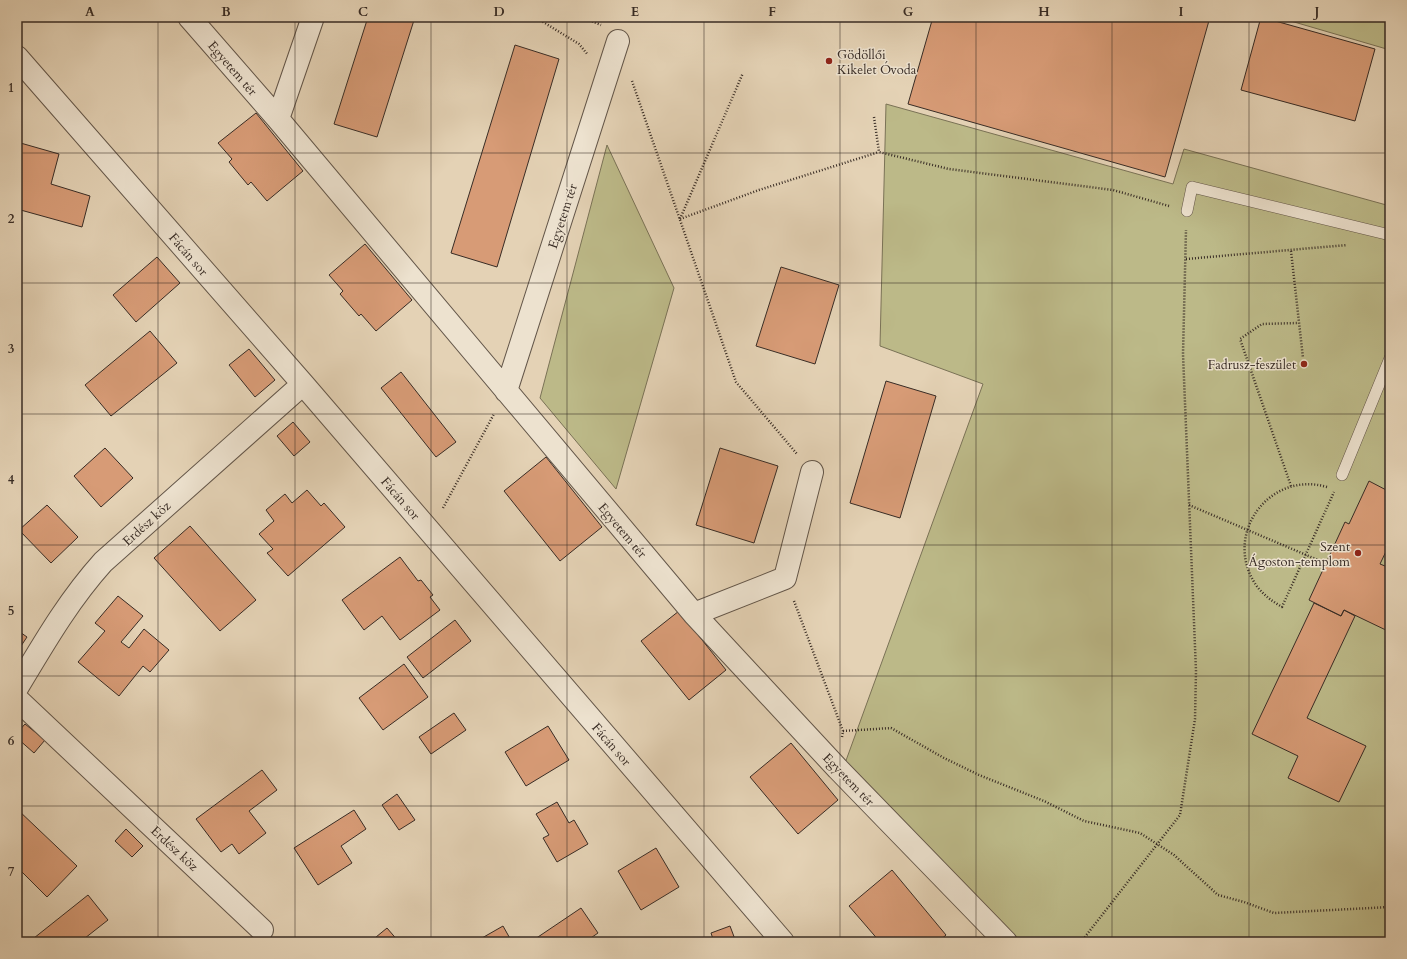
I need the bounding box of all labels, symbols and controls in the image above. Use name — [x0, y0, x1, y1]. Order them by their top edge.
text: A — [85, 3, 95, 21]
text: B — [221, 3, 231, 21]
text: C — [358, 3, 368, 21]
text: D — [493, 3, 505, 21]
text: E — [631, 3, 639, 21]
text: F — [768, 3, 776, 21]
text: G — [903, 3, 914, 21]
text: H — [1038, 3, 1050, 21]
text: I — [1178, 3, 1184, 21]
text: J — [1313, 3, 1320, 21]
street label: Egyetem tér — [203, 37, 261, 100]
place label: Gödöllői Kikelet Óvoda — [837, 46, 917, 79]
marker: Gödöllői Kikelet Óvoda — [824, 56, 834, 66]
text: 1 — [8, 79, 14, 97]
street label: Egyetem tér — [544, 181, 582, 251]
text: 2 — [8, 210, 15, 228]
street label: Fácán sor — [165, 229, 212, 280]
text: 3 — [8, 340, 15, 358]
place label: Fadrusz-feszület — [1208, 356, 1296, 374]
marker: Fadrusz-feszület — [1299, 359, 1309, 369]
text: 4 — [8, 471, 15, 489]
street label: Fácán sor — [377, 473, 424, 524]
street label: Erdész köz — [119, 497, 175, 550]
street label: Egyetem tér — [594, 499, 651, 562]
place label: Szent Ágoston-templom — [1249, 538, 1350, 571]
marker: Szent Ágoston-templom — [1353, 548, 1363, 558]
text: 5 — [8, 602, 14, 620]
street label: Fácán sor — [588, 719, 635, 770]
text: 6 — [8, 732, 15, 750]
street label: Egyetem tér — [818, 749, 878, 810]
street label: Erdész köz — [147, 822, 202, 876]
text: 7 — [8, 863, 15, 881]

